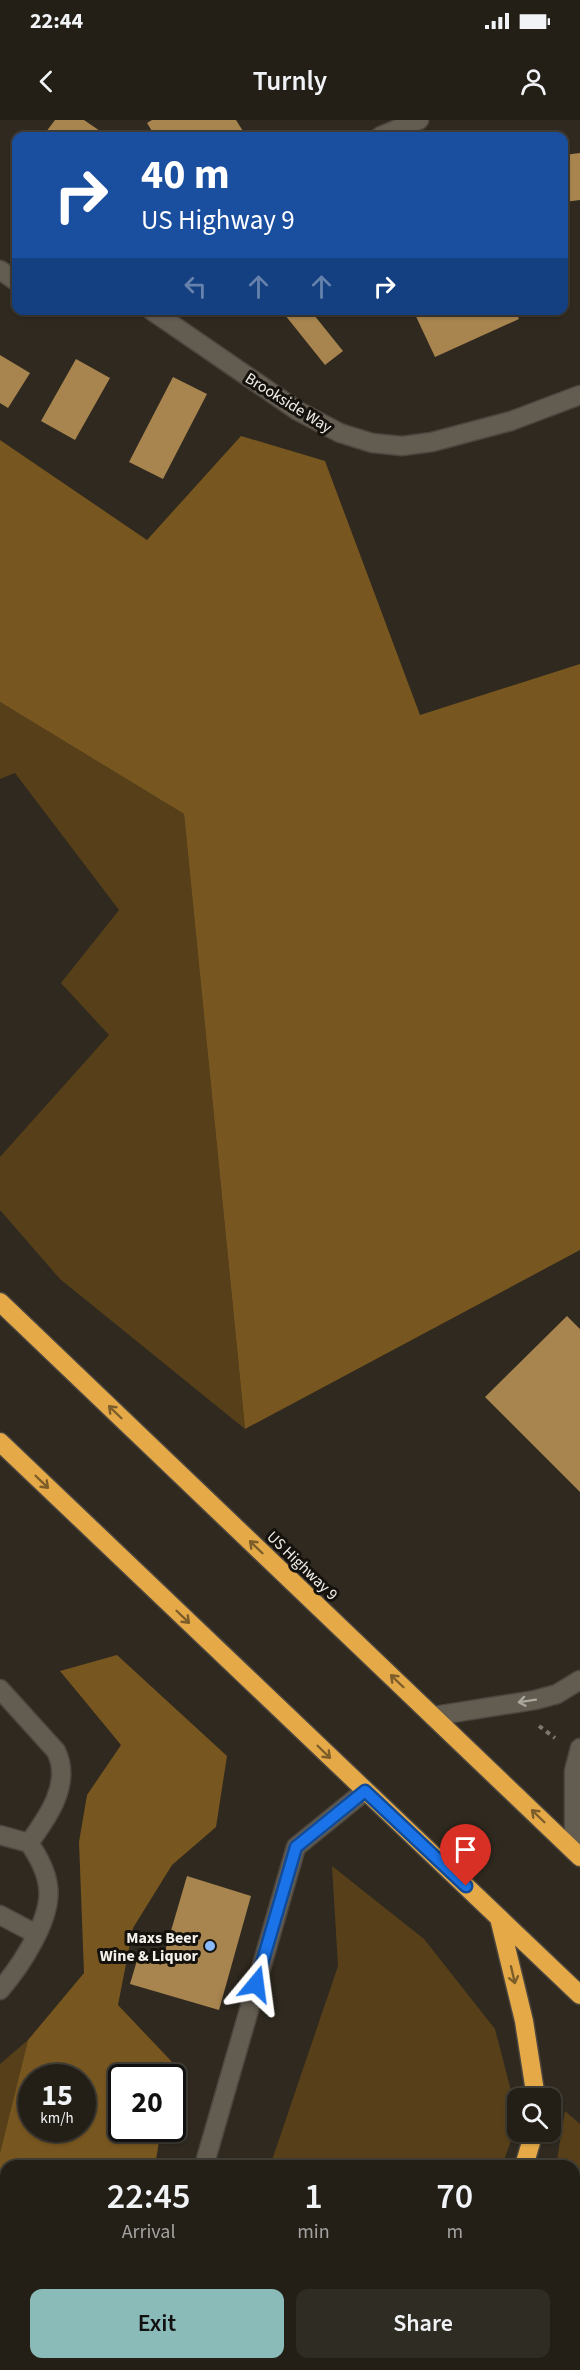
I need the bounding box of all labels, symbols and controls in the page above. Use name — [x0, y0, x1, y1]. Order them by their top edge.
text: 22:44 — [30, 5, 83, 37]
text: Turnly — [253, 62, 327, 101]
icon: back — [30, 65, 63, 98]
icon: person — [517, 65, 550, 98]
text: 40 m — [141, 145, 230, 205]
icon: right — [42, 156, 120, 234]
text: US Highway 9 — [141, 201, 295, 240]
icon: left — [179, 270, 212, 303]
icon: ahead — [242, 270, 275, 303]
icon: ahead — [305, 270, 338, 303]
icon: right — [368, 270, 401, 303]
street label: Brookside Way — [241, 367, 337, 439]
one-way arrow — [107, 1405, 122, 1420]
one-way arrow — [35, 1475, 50, 1489]
street label: US Highway 9 — [262, 1526, 343, 1605]
one-way arrow — [249, 1540, 264, 1554]
one-way arrow — [176, 1610, 191, 1624]
one-way arrow — [390, 1674, 405, 1689]
one-way arrow — [517, 1696, 537, 1707]
one-way arrow — [316, 1745, 331, 1759]
one-way arrow — [530, 1809, 545, 1824]
pin — [440, 1824, 491, 1886]
icon: arrive — [449, 1833, 482, 1866]
place label: Maxs Beer Wine & Liquor — [100, 1927, 199, 1967]
marker: Maxs Beer Wine & Liquor — [203, 1939, 217, 1953]
position arrow — [224, 1952, 288, 2016]
one-way arrow — [508, 1965, 520, 1984]
speed limit sign: 20 — [108, 2064, 186, 2142]
text: 15 — [41, 2074, 73, 2117]
map controls — [507, 2088, 561, 2142]
button: search — [507, 2088, 561, 2142]
text: km/h — [40, 2108, 74, 2129]
text: 22:45 — [107, 2171, 190, 2222]
text: 1 — [304, 2171, 323, 2222]
text: 70 — [436, 2171, 473, 2222]
text: Arrival — [122, 2218, 175, 2246]
text: min — [297, 2218, 330, 2246]
text: m — [447, 2218, 463, 2246]
button: Exit — [30, 2289, 284, 2358]
button: Share — [296, 2289, 550, 2358]

